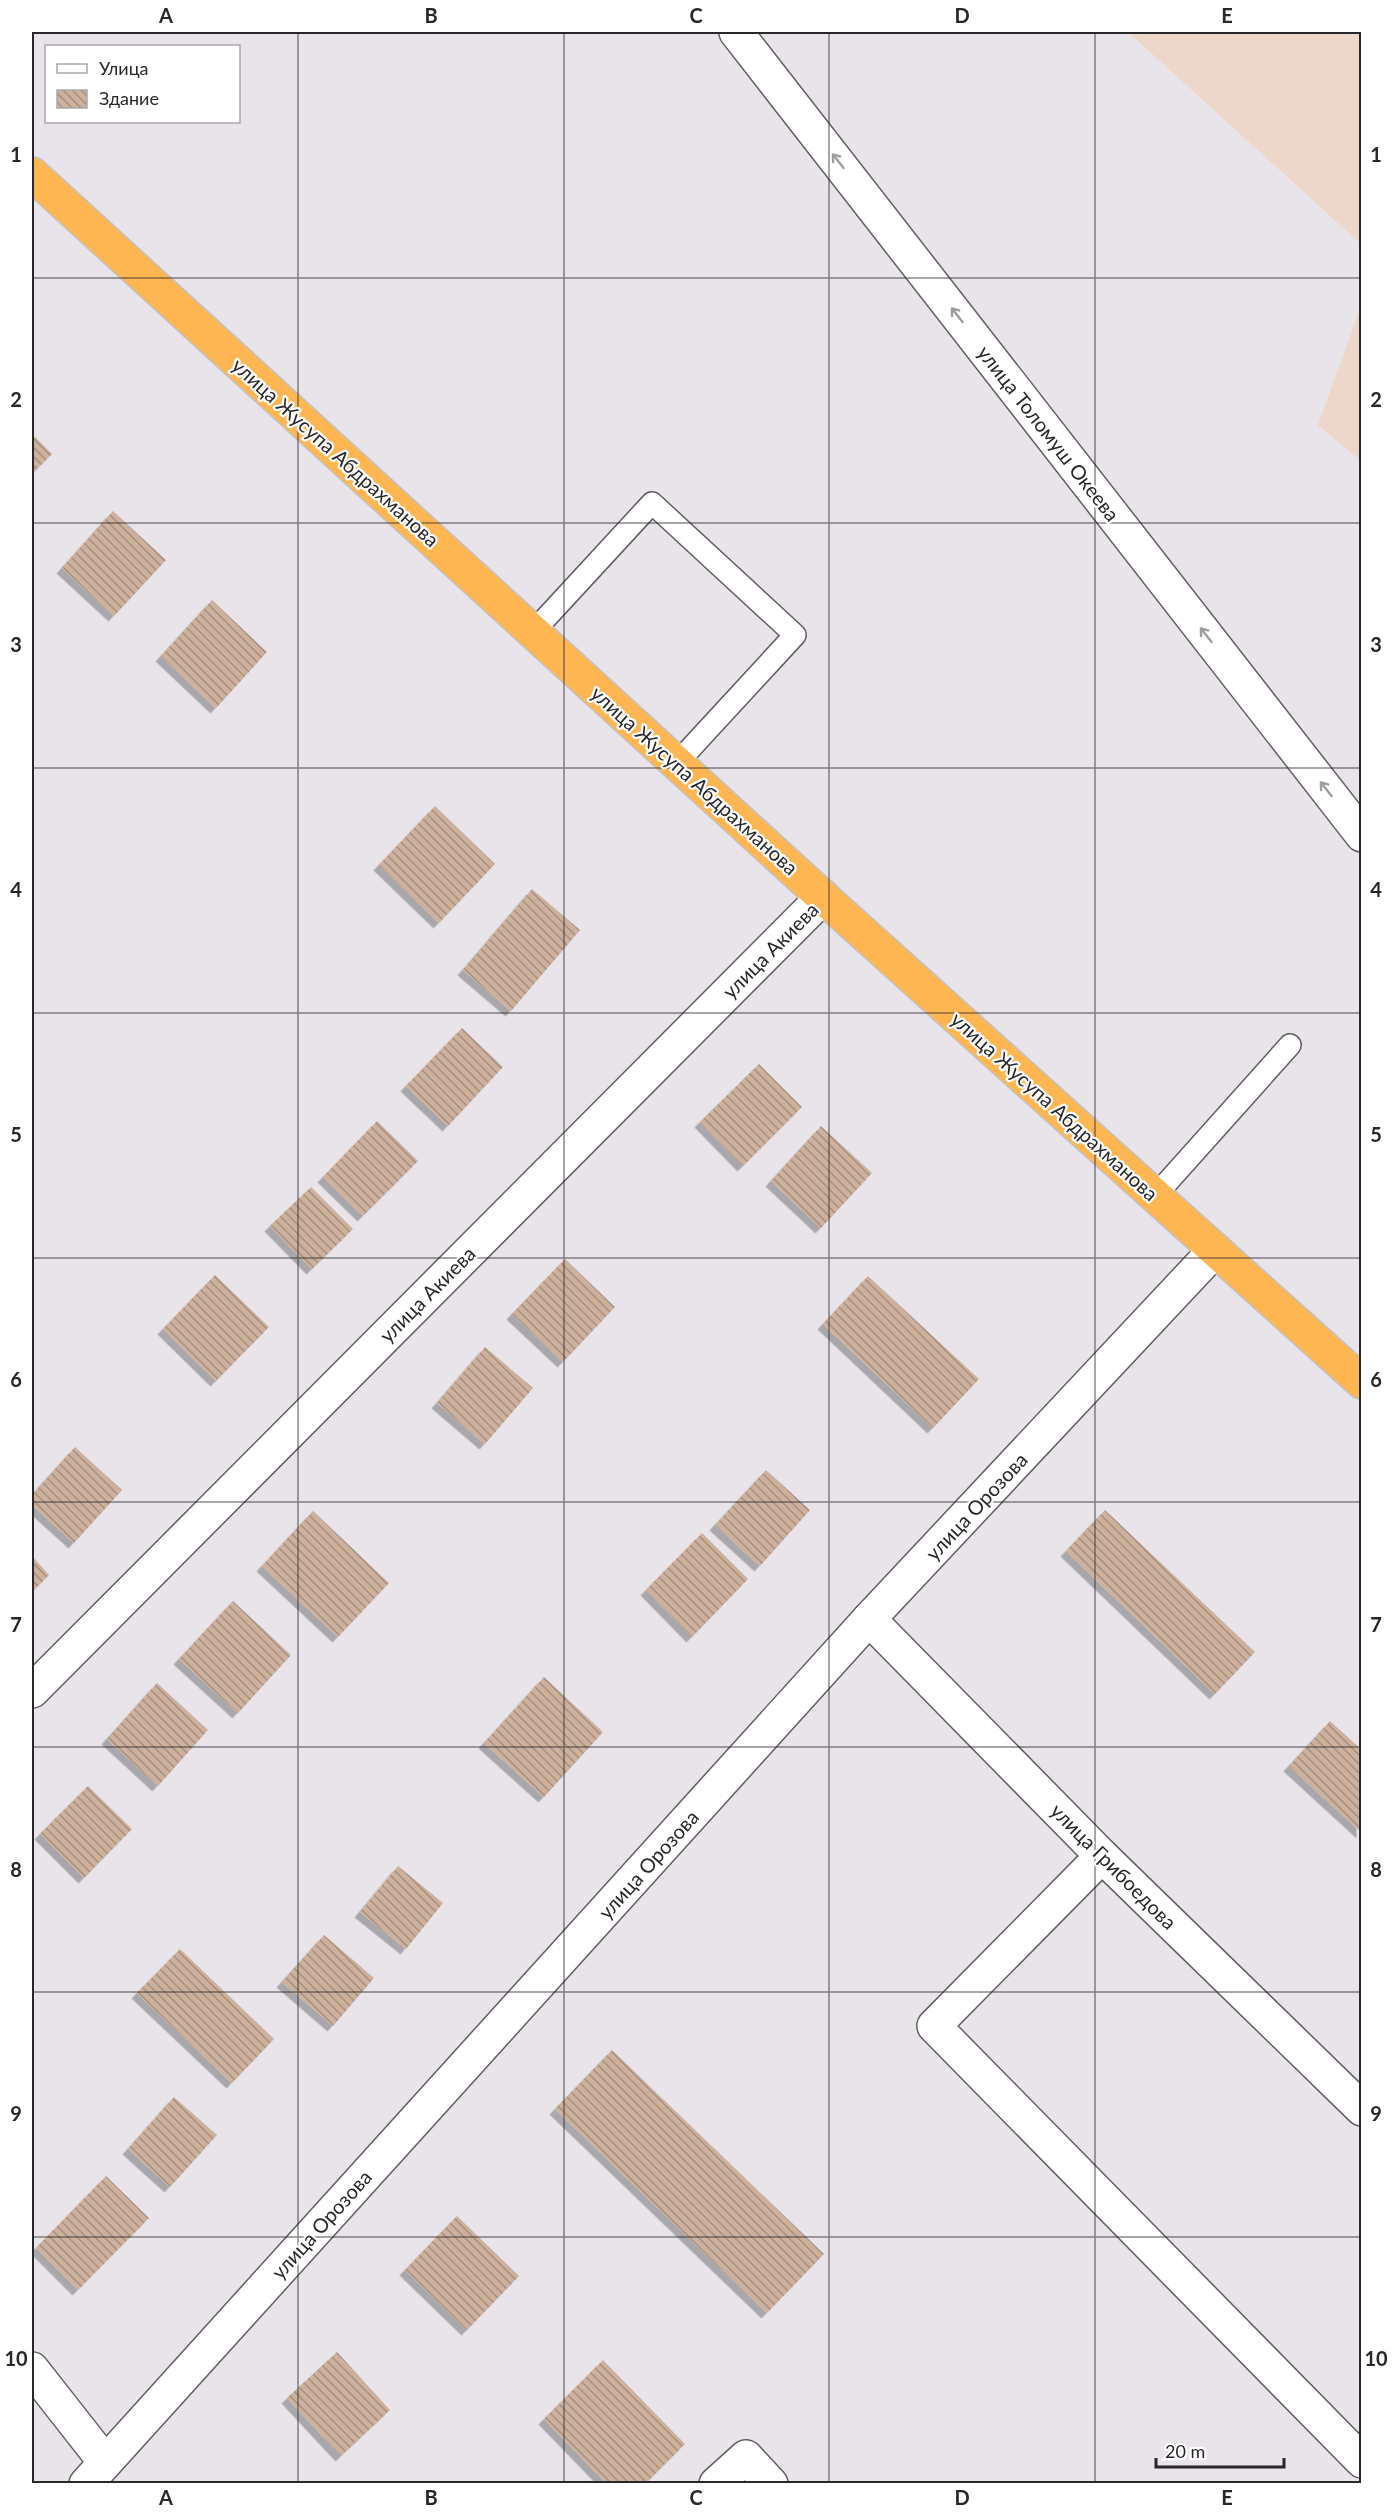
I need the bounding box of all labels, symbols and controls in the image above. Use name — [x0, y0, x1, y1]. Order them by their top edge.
text: A — [158, 3, 173, 27]
text: B — [424, 3, 438, 27]
text: C — [689, 3, 703, 27]
text: D — [954, 3, 970, 27]
text: E — [1221, 3, 1233, 27]
legend — [45, 45, 240, 123]
text: Улица — [99, 57, 149, 79]
text: Здание — [99, 87, 159, 109]
text: 1 — [10, 142, 22, 166]
text: 1 — [1370, 142, 1382, 166]
one-way arrow — [831, 154, 844, 170]
one-way arrow — [951, 308, 964, 324]
street label: улица Толомуш Океева — [973, 341, 1125, 525]
street label: улица Жусупа Абдрахманова — [228, 353, 444, 551]
text: 2 — [10, 387, 22, 411]
text: 2 — [1370, 387, 1382, 411]
one-way arrow — [1199, 627, 1212, 643]
text: 3 — [10, 632, 22, 656]
text: 3 — [1370, 632, 1382, 656]
street label: улица Жусупа Абдрахманова — [587, 681, 803, 879]
one-way arrow — [1319, 781, 1332, 797]
text: 4 — [10, 877, 22, 901]
text: 4 — [1370, 877, 1382, 901]
street label: улица Акиева — [717, 897, 823, 1003]
street label: улица Жусупа Абдрахманова — [947, 1007, 1163, 1205]
text: 5 — [10, 1122, 22, 1146]
text: 5 — [1370, 1122, 1382, 1146]
street label: улица Акиева — [374, 1241, 480, 1347]
text: 6 — [10, 1367, 22, 1391]
text: 6 — [1370, 1367, 1382, 1391]
street label: улица Орозова — [920, 1447, 1032, 1565]
text: 7 — [10, 1612, 22, 1636]
text: 7 — [1370, 1612, 1382, 1636]
street label: улица Грибоедова — [1046, 1798, 1182, 1934]
street label: улица Орозова — [593, 1805, 703, 1923]
text: 8 — [10, 1857, 22, 1881]
text: 8 — [1370, 1857, 1382, 1881]
text: 9 — [10, 2101, 22, 2125]
text: 9 — [1370, 2101, 1382, 2125]
street label: улица Орозова — [266, 2165, 376, 2283]
text: 10 — [4, 2346, 28, 2370]
text: 10 — [1364, 2346, 1388, 2370]
scale bar — [1156, 2431, 1284, 2469]
text: 20 m — [1165, 2440, 1205, 2462]
text: A — [158, 2485, 173, 2509]
text: B — [424, 2485, 438, 2509]
text: C — [689, 2485, 703, 2509]
text: D — [954, 2485, 970, 2509]
text: E — [1221, 2485, 1233, 2509]

